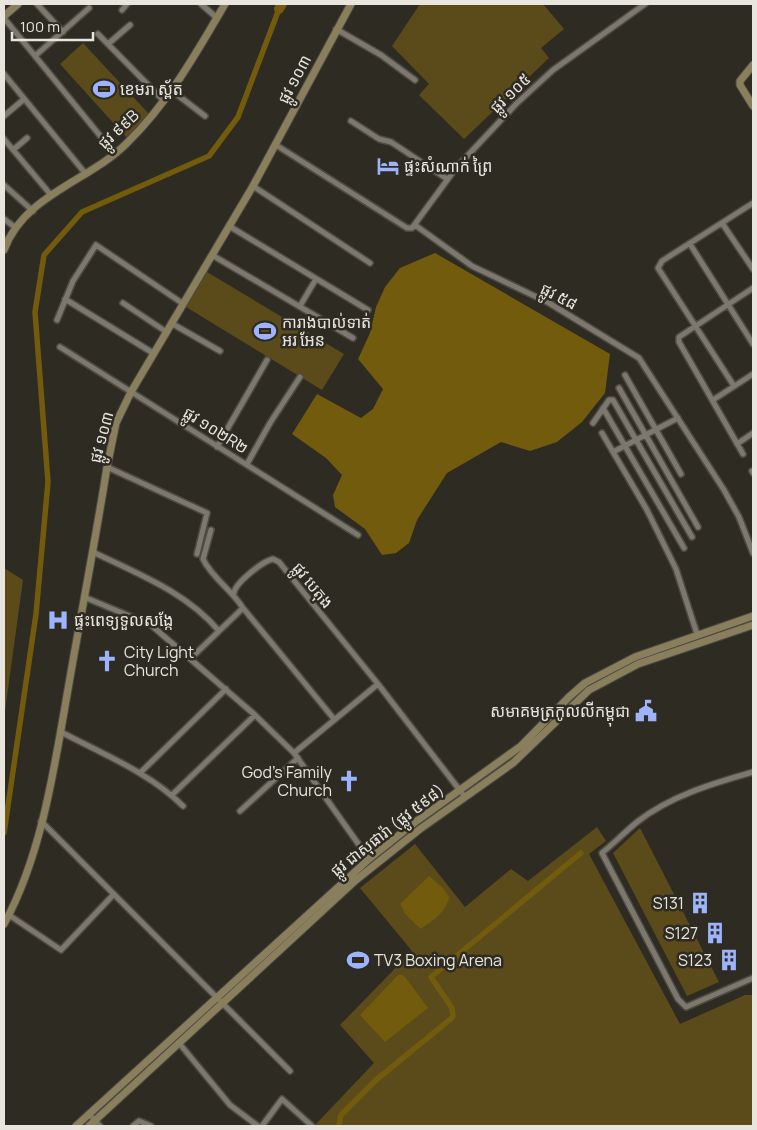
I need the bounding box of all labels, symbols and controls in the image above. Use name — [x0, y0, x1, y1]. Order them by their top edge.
scale bar — [12, 10, 94, 42]
text: 100 m — [20, 16, 60, 37]
street label: ផ្លូវ ១០៣ — [272, 51, 319, 109]
street label: ផ្លូវ ១០៥ — [485, 68, 538, 121]
sports icon: ខេមរា ស្ព័ត — [91, 76, 117, 102]
place label: ខេមរា ស្ព័ត — [120, 78, 183, 100]
street label: ផ្លូវ ៩៩B — [93, 104, 146, 156]
hotel icon: ផ្ទះសំណាក់ ព្រៃ — [375, 153, 401, 179]
place label: ផ្ទះសំណាក់ ព្រៃ — [404, 155, 492, 177]
street label: ផ្លូវ ៥៨ — [535, 277, 581, 318]
place label: ការាងបាល់ទាត់ អរ អែន — [282, 311, 371, 351]
sports icon: ការាងបាល់ទាត់ អរ អែន — [252, 318, 278, 344]
street label: ផ្លូវ ១០២R២ — [177, 401, 253, 462]
street label: ផ្លូវ ១០៣ — [84, 409, 122, 466]
street label: ផ្លូវ បេតុង — [285, 557, 338, 615]
hospital icon: ផ្ទះពេទ្យទួលសង្កែ — [45, 607, 71, 633]
place label: ផ្ទះពេទ្យទួលសង្កែ — [74, 609, 174, 631]
place label: City Light Church — [124, 641, 194, 681]
church icon: City Light Church — [94, 648, 120, 674]
public building icon: សមាគមត្រកូលលីកម្ពុជា — [633, 698, 659, 724]
place label: សមាគមត្រកូលលីកម្ពុជា — [490, 700, 630, 727]
place label: God's Family Church — [242, 761, 333, 801]
church icon: God's Family Church — [336, 768, 362, 794]
street label: ផ្លូវ ជាសុផារ៉ា (ផ្លូវ ៥៩៨) — [326, 779, 451, 884]
building icon: S131 — [687, 890, 713, 916]
place label: S131 — [653, 892, 684, 914]
building icon: S127 — [702, 920, 728, 946]
place label: S127 — [665, 922, 698, 944]
sports icon: TV3 Boxing Arena — [345, 947, 371, 973]
building icon: S123 — [716, 947, 742, 973]
place label: TV3 Boxing Arena — [374, 949, 502, 971]
place label: S123 — [678, 949, 712, 971]

